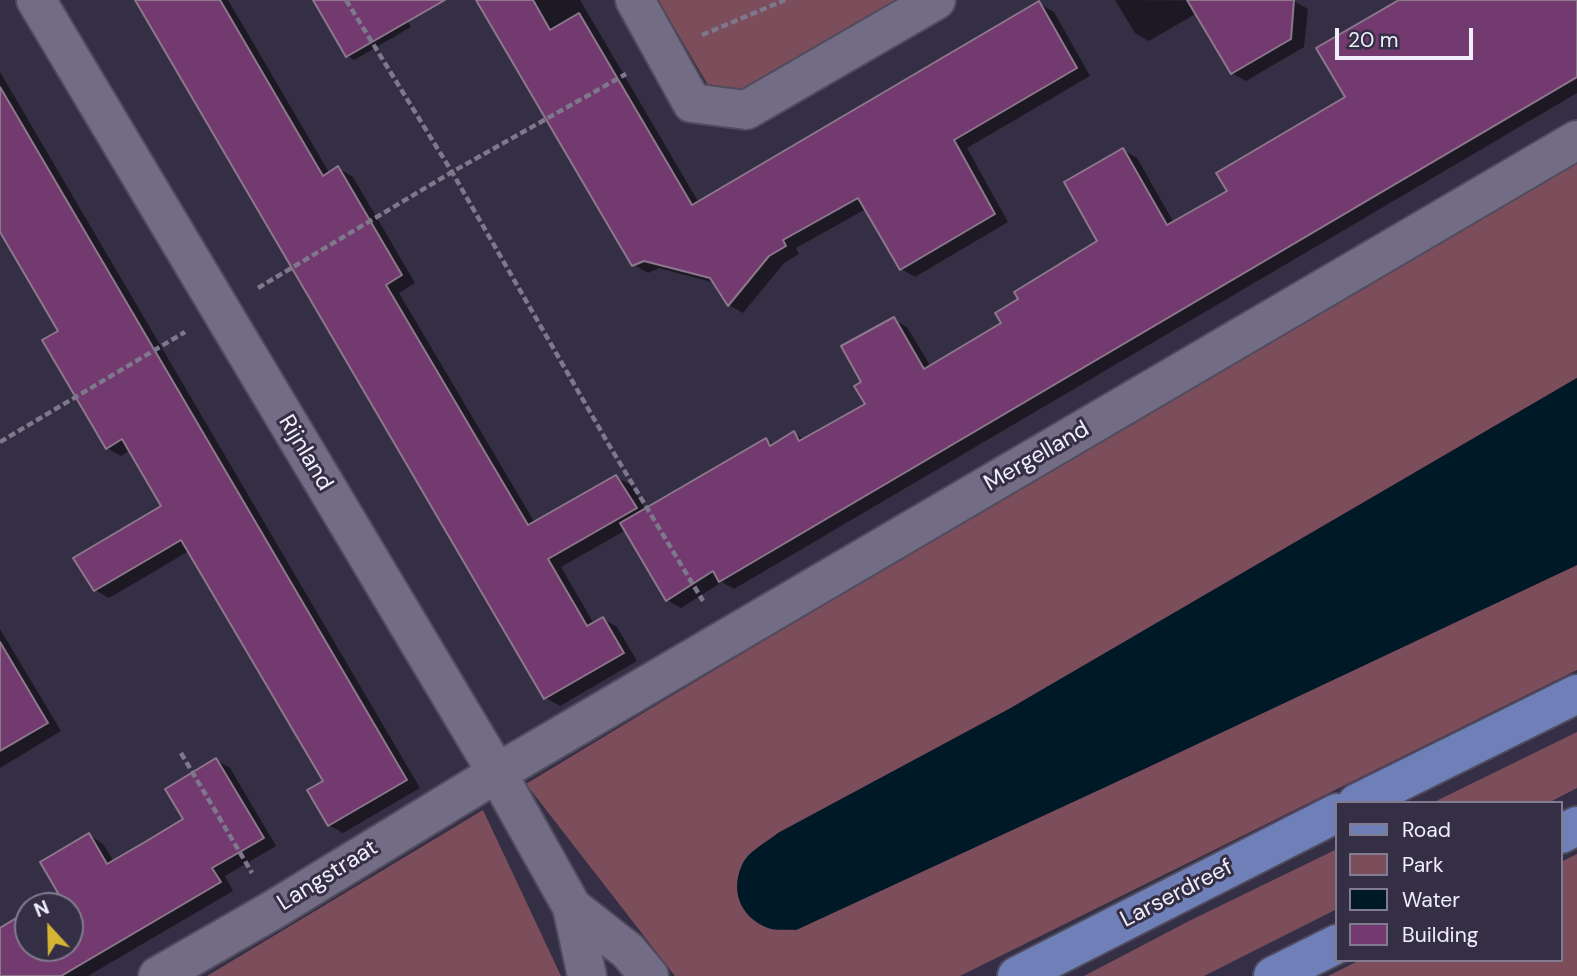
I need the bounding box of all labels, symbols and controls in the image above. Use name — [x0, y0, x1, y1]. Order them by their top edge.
scale bar — [1339, 14, 1477, 58]
text: 20 m — [1348, 26, 1399, 54]
street label: Rijnland — [272, 410, 338, 496]
street label: Mergelland — [980, 416, 1094, 498]
legend — [1336, 801, 1563, 962]
text: Road — [1402, 816, 1451, 844]
street label: Langstraat — [273, 834, 383, 918]
text: Park — [1402, 851, 1443, 879]
street label: Larserdreef — [1116, 854, 1238, 934]
text: Water — [1402, 886, 1460, 914]
north arrow — [14, 892, 84, 962]
text: N — [31, 895, 53, 923]
text: Building — [1402, 921, 1478, 949]

